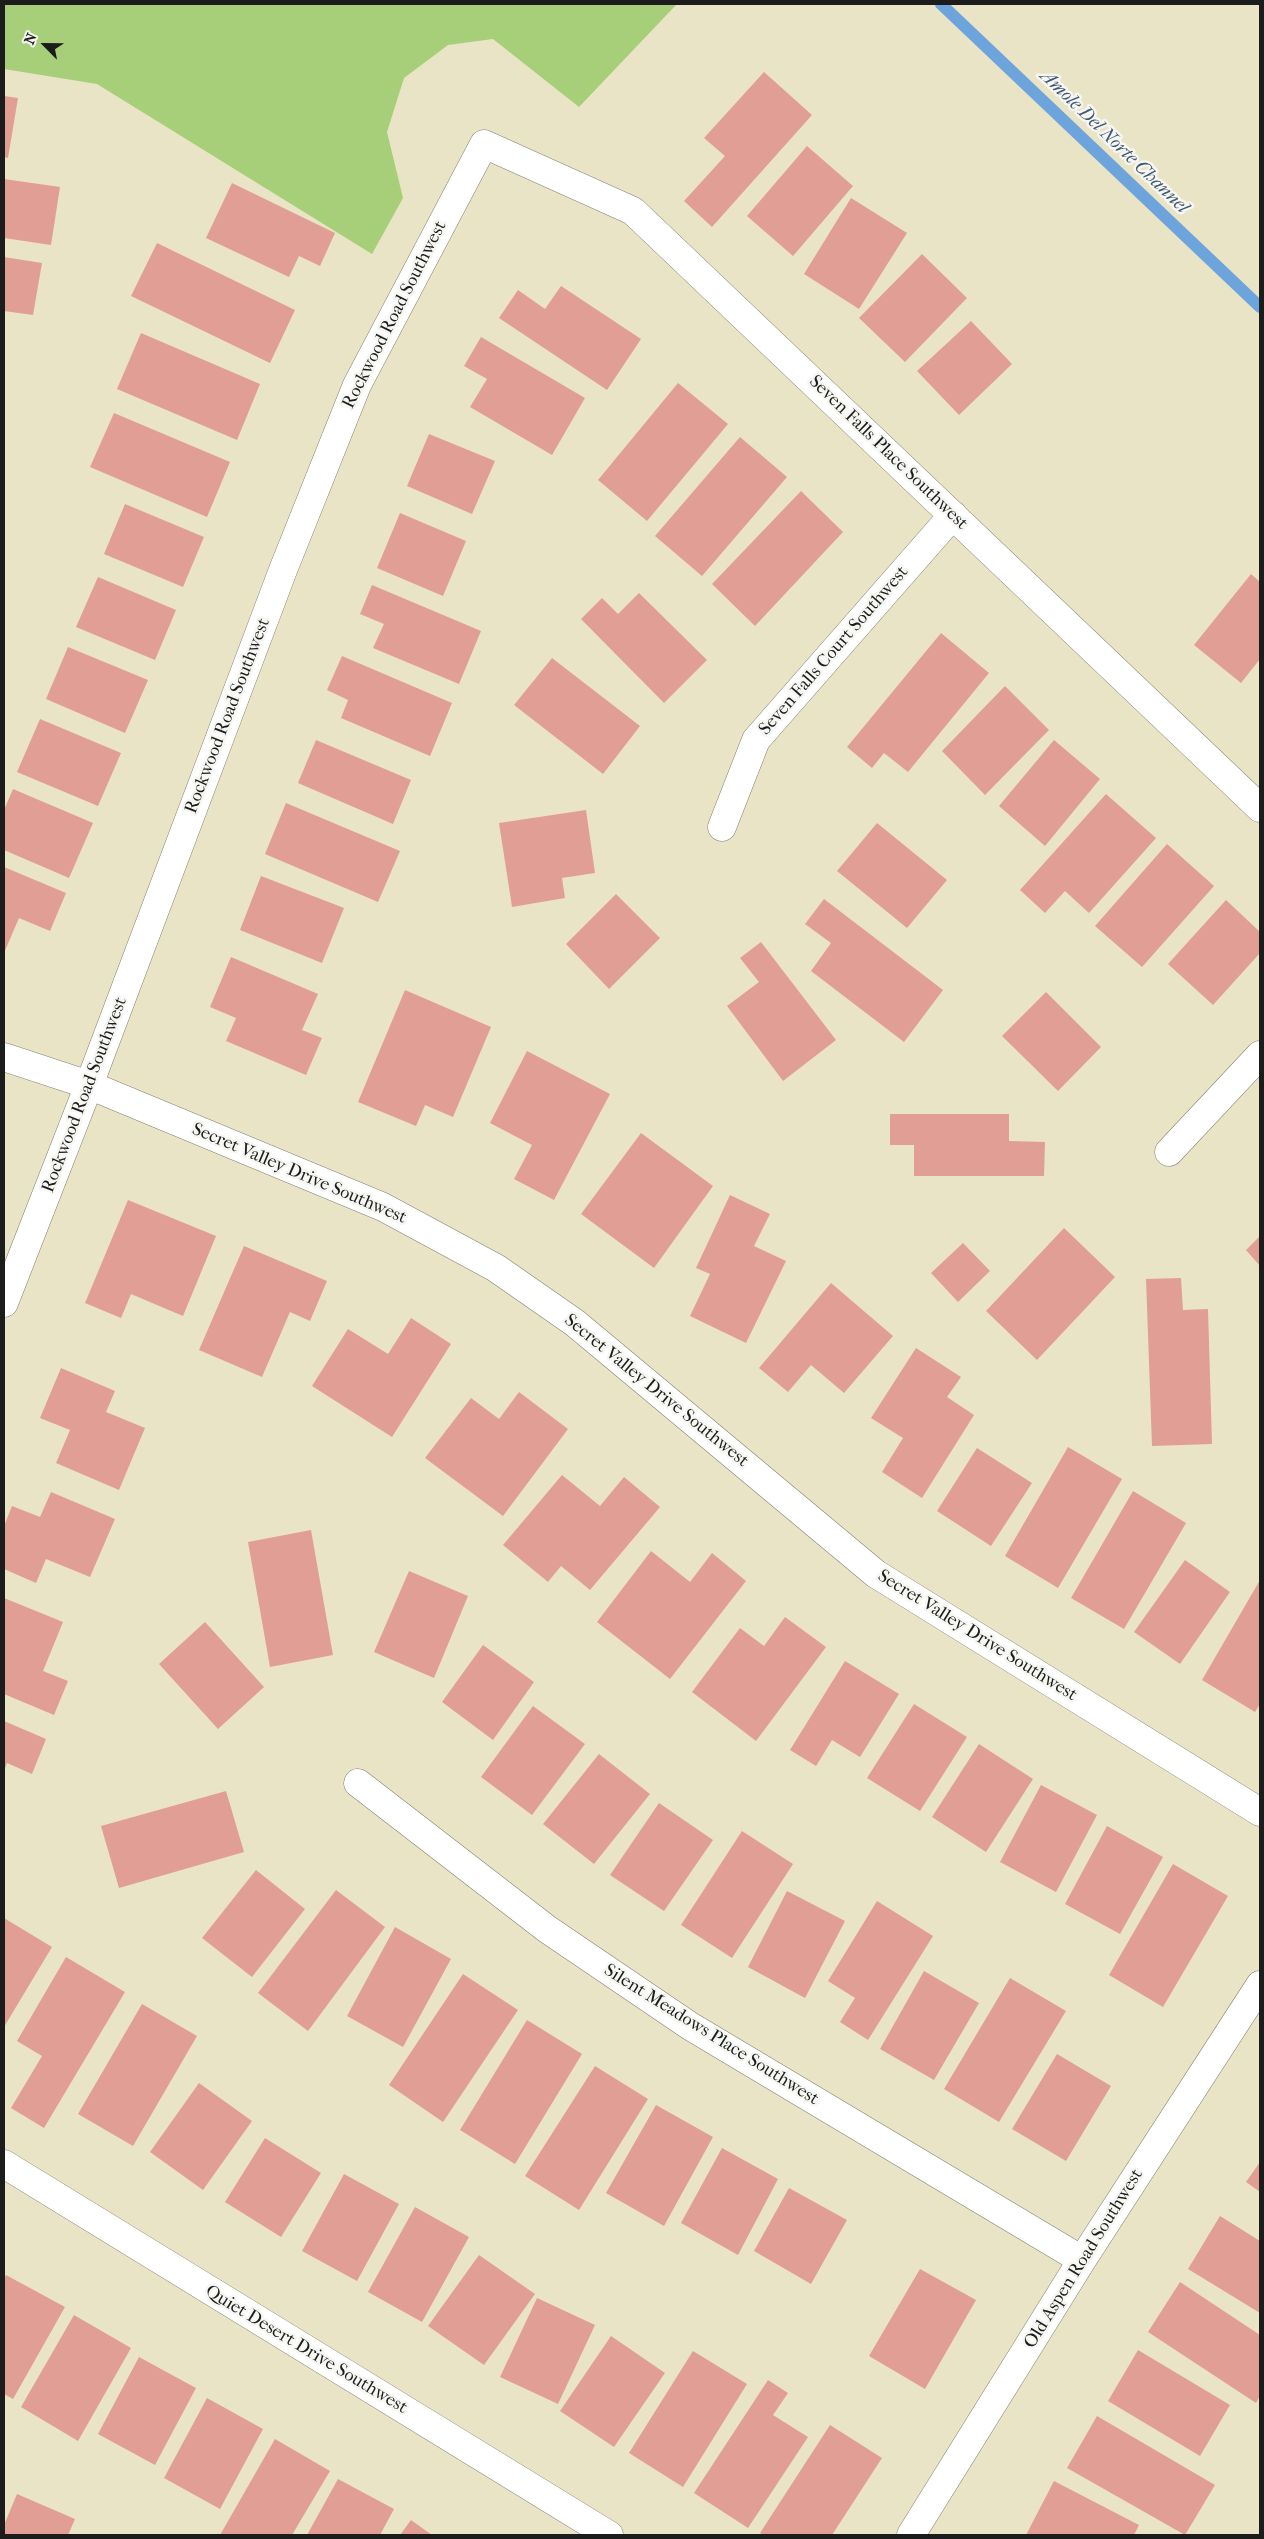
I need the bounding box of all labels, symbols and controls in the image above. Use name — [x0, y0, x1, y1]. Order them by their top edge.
north arrow — [20, 20, 70, 70]
text: N — [21, 31, 41, 47]
water label: Amole Del Norte Channel — [1035, 65, 1193, 219]
street label: Rockwood Road Southwest — [338, 218, 452, 412]
street label: Seven Falls Place Southwest — [804, 371, 972, 535]
street label: Seven Falls Court Southwest — [755, 562, 913, 740]
street label: Rockwood Road Southwest — [181, 615, 275, 817]
street label: Rockwood Road Southwest — [38, 994, 132, 1196]
street label: Secret Valley Drive Southwest — [188, 1119, 410, 1229]
street label: Secret Valley Drive Southwest — [559, 1310, 753, 1472]
street label: Secret Valley Drive Southwest — [873, 1566, 1081, 1706]
street label: Silent Meadows Place Southwest — [600, 1960, 822, 2110]
street label: Old Aspen Road Southwest — [1020, 2165, 1148, 2353]
street label: Quiet Desert Drive Southwest — [201, 2281, 411, 2419]

